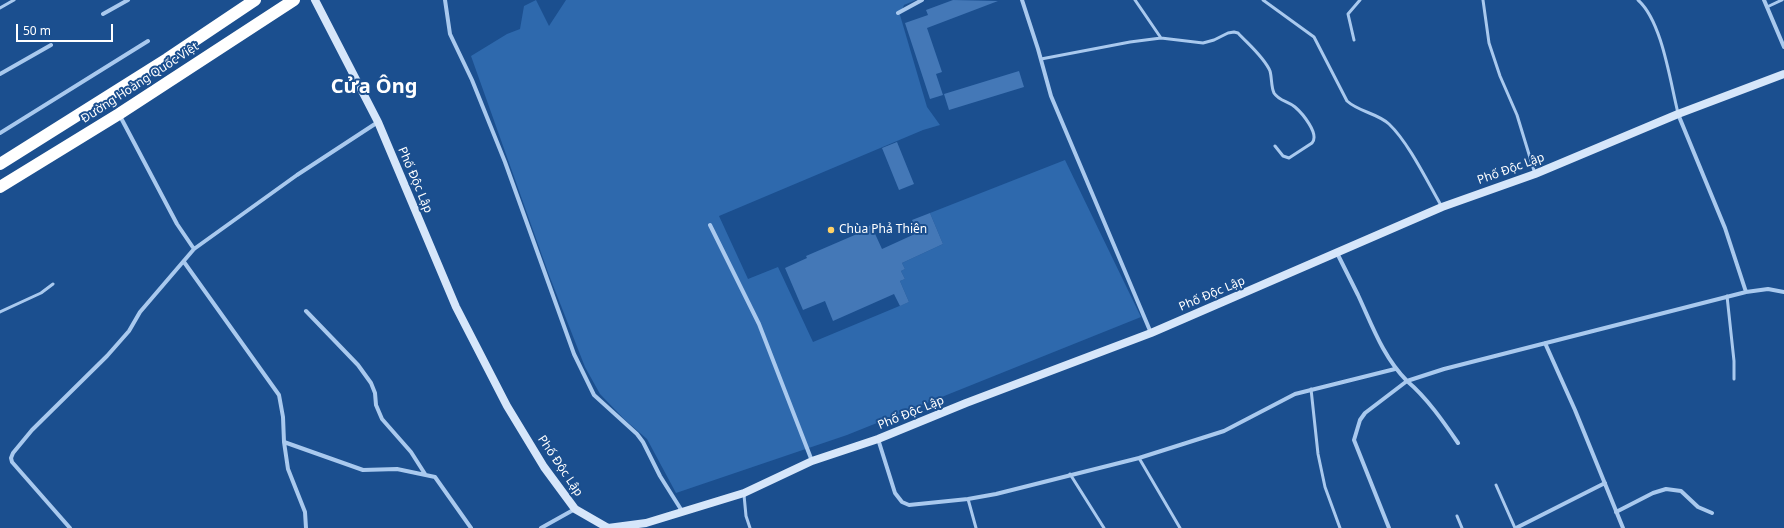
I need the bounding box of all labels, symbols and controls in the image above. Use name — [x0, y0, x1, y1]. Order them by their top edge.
scale bar — [18, 16, 115, 42]
text: 50 m — [23, 22, 51, 39]
street label: Đường Hoàng Quốc Việt — [79, 40, 201, 126]
district label: Cửa Ông — [331, 75, 417, 99]
street label: Phố Độc Lập — [395, 145, 435, 215]
street label: Phố Độc Lập — [1475, 150, 1547, 188]
place label: Chùa Phả Thiên — [839, 223, 927, 237]
marker: Chùa Phả Thiên — [826, 225, 836, 235]
street label: Phố Độc Lập — [1177, 274, 1247, 314]
street label: Phố Độc Lập — [876, 393, 946, 433]
street label: Phố Độc Lập — [534, 433, 586, 499]

